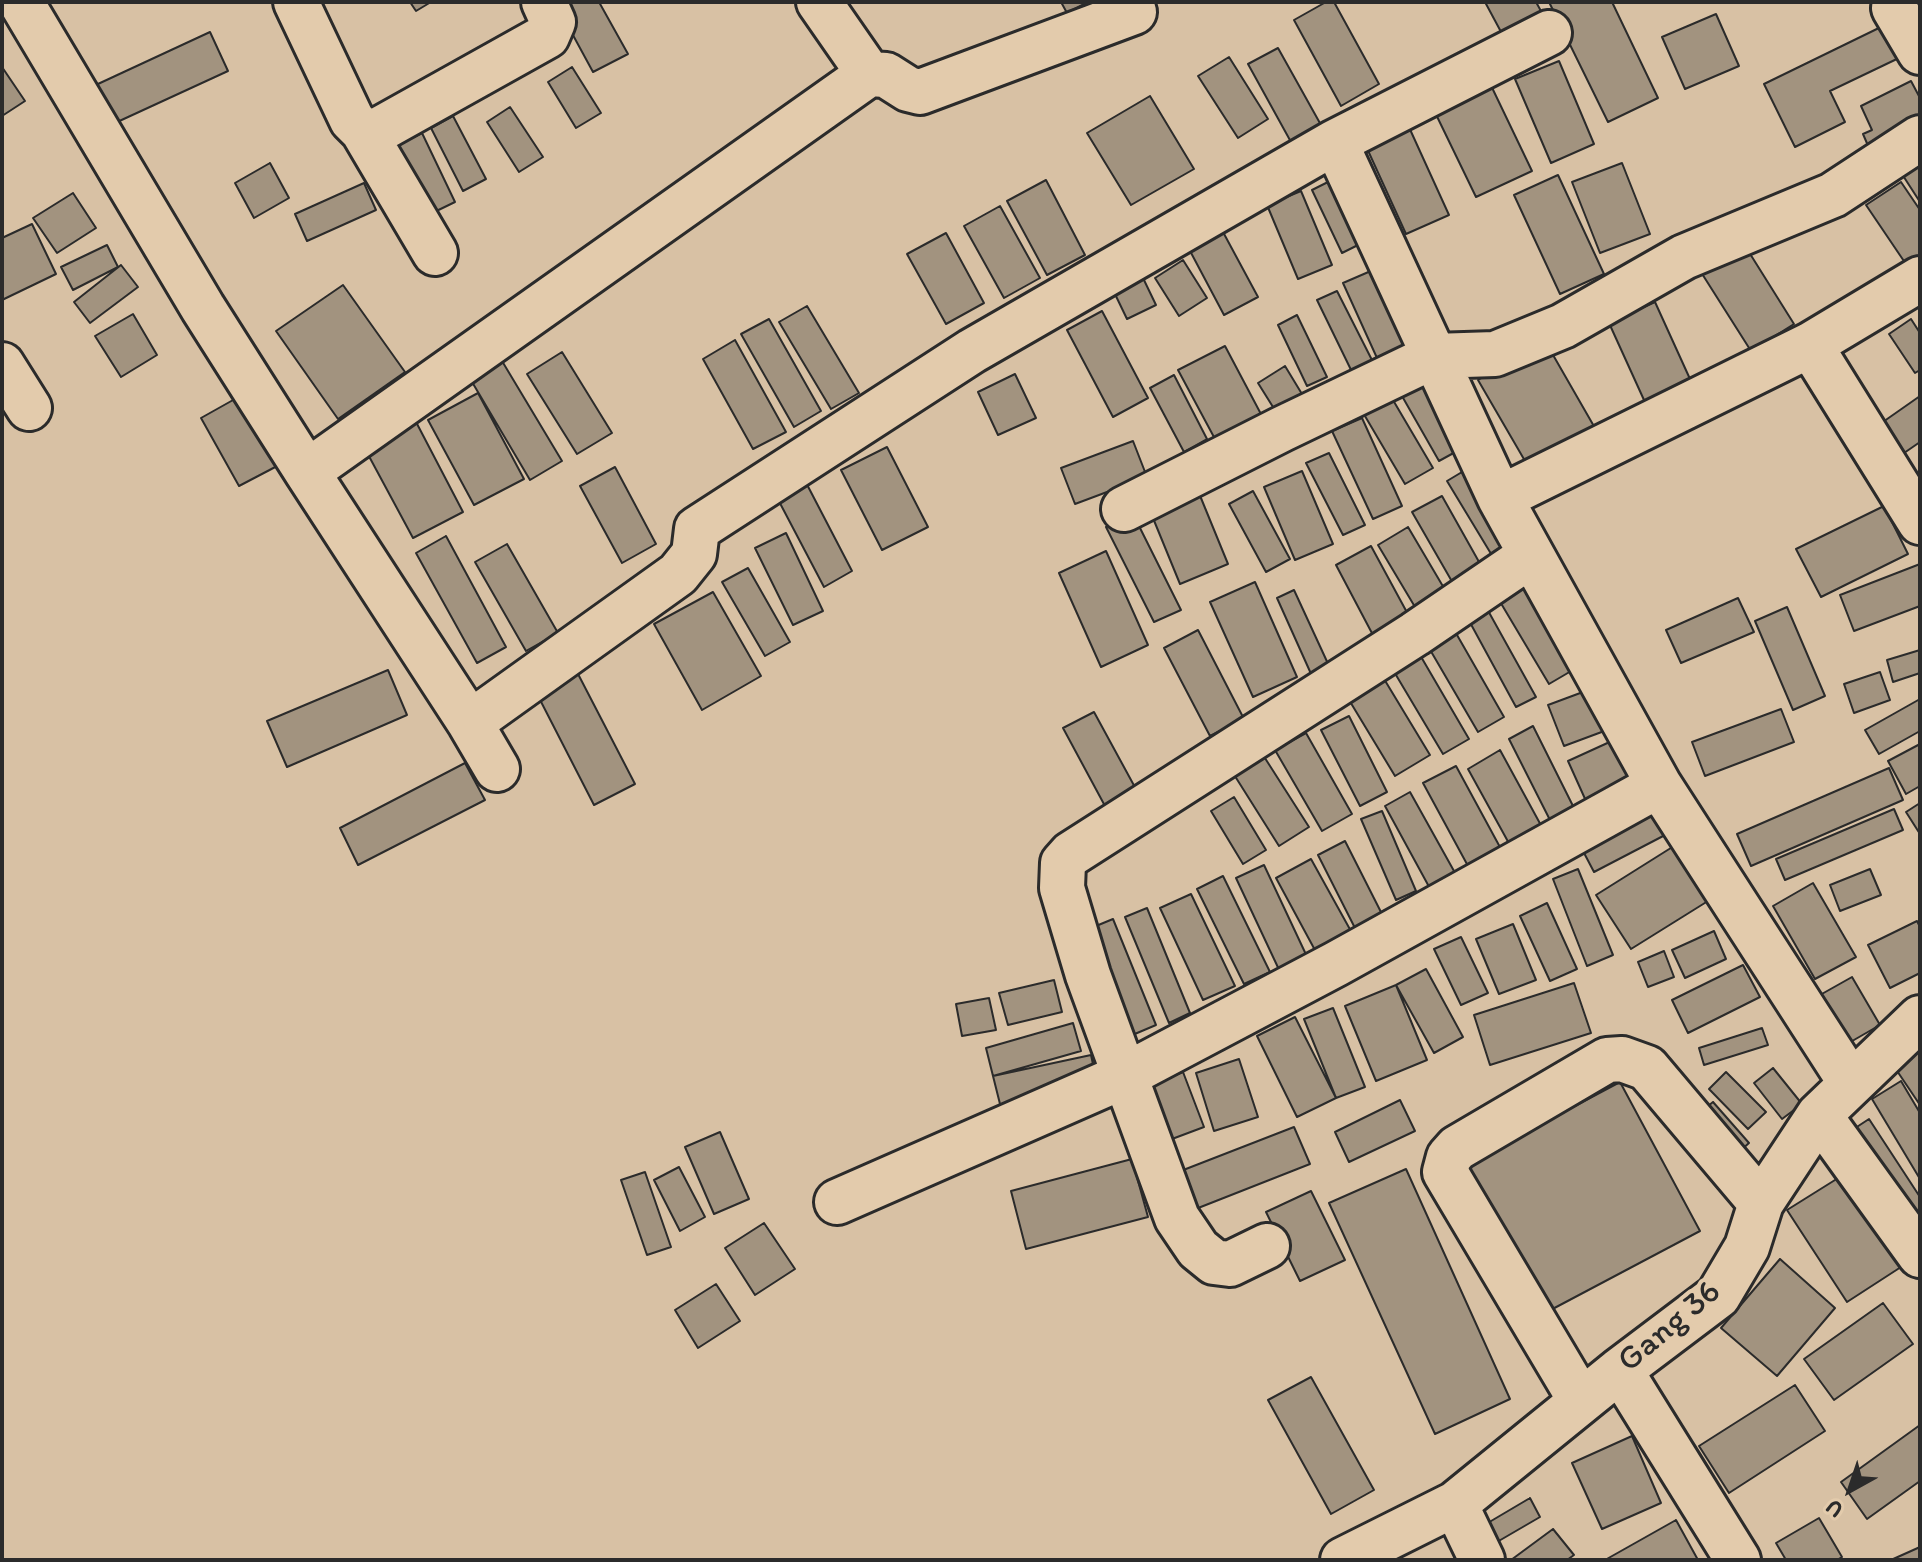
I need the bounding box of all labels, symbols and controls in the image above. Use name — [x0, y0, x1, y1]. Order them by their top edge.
street label: Gang 36 — [1610, 1272, 1730, 1382]
north arrow — [1810, 1450, 1890, 1530]
text: U — [1820, 1494, 1849, 1524]

